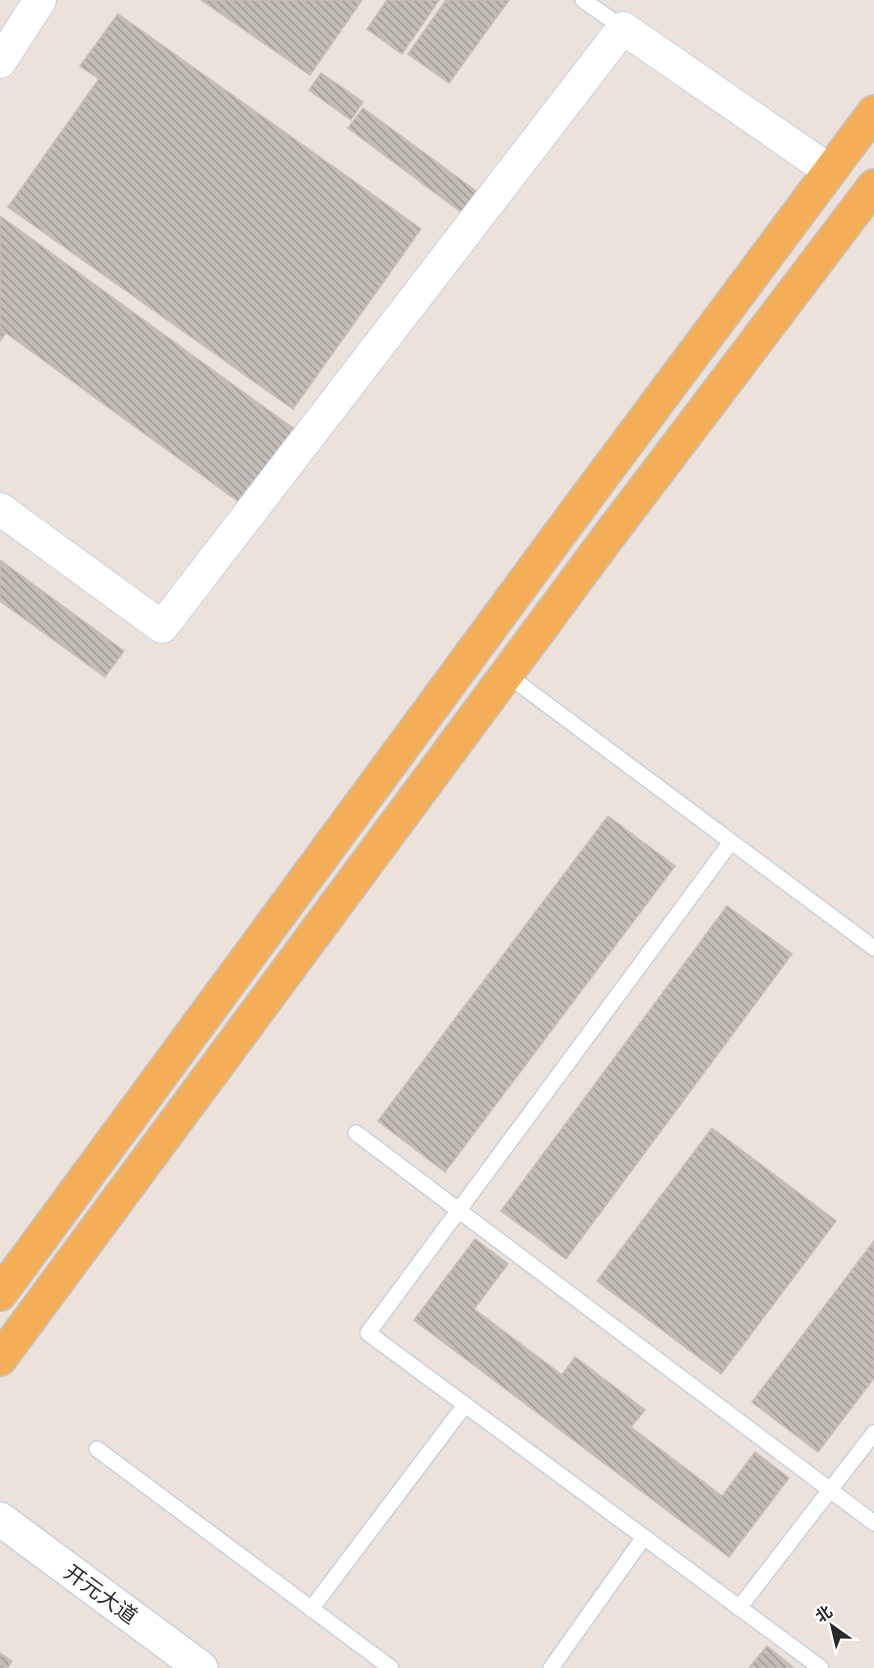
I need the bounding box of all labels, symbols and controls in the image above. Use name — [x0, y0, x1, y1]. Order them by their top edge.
street label: 开元大道 — [60, 1559, 142, 1629]
north arrow — [802, 1596, 862, 1656]
text: 北 — [812, 1602, 836, 1626]

